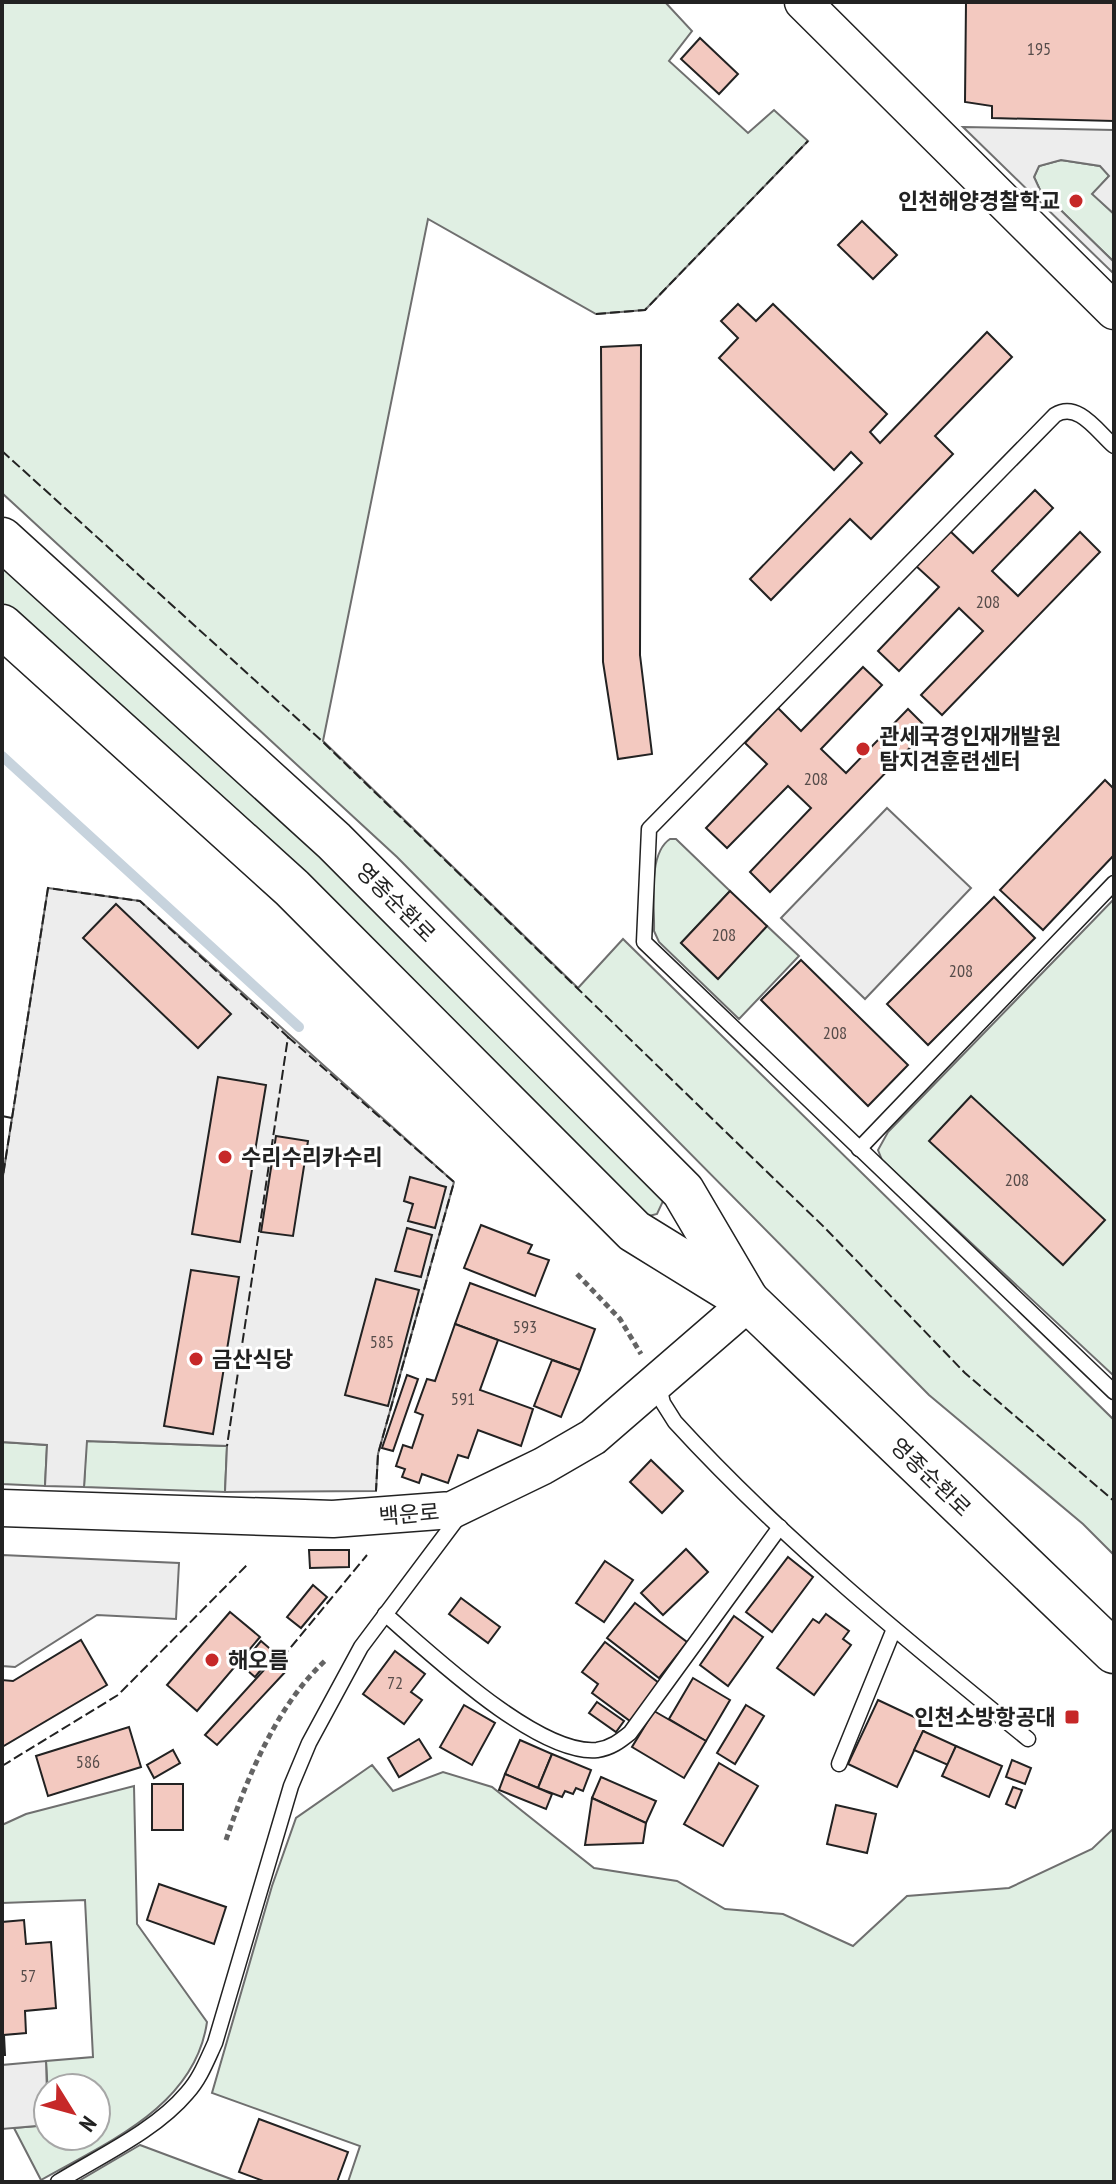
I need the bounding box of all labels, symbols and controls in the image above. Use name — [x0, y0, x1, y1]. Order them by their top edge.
house number: 195 — [1027, 37, 1051, 60]
place label: 인천해양경찰학교 — [898, 187, 1060, 215]
marker: 인천해양경찰학교 — [1067, 192, 1085, 210]
house number: 208 — [976, 590, 1000, 613]
place label: 관세국경인재개발원 탐지견훈련센터 — [879, 722, 1061, 775]
marker: 관세국경인재개발원 탐지견훈련센터 — [854, 740, 872, 758]
house number: 208 — [804, 767, 828, 790]
street label: 영종순환로 — [350, 856, 442, 948]
house number: 208 — [712, 923, 736, 946]
house number: 208 — [949, 959, 973, 982]
house number: 208 — [823, 1021, 847, 1044]
place label: 수리수리카수리 — [241, 1143, 383, 1171]
marker: 수리수리카수리 — [216, 1148, 234, 1166]
house number: 208 — [1005, 1168, 1029, 1191]
house number: 593 — [513, 1315, 537, 1338]
house number: 585 — [370, 1330, 394, 1353]
place label: 금산식당 — [212, 1345, 293, 1373]
marker: 금산식당 — [187, 1350, 205, 1368]
house number: 591 — [451, 1387, 475, 1410]
street label: 영종순환로 — [885, 1432, 977, 1522]
street label: 백운로 — [378, 1497, 440, 1531]
place label: 해오름 — [228, 1646, 289, 1674]
marker: 해오름 — [203, 1651, 221, 1669]
house number: 72 — [387, 1671, 403, 1694]
place label: 인천소방항공대 — [914, 1703, 1056, 1731]
marker: 인천소방항공대 — [1063, 1708, 1081, 1726]
house number: 586 — [76, 1750, 100, 1773]
house number: 57 — [20, 1964, 36, 1987]
north arrow — [32, 2072, 112, 2152]
text: N — [73, 2111, 103, 2137]

